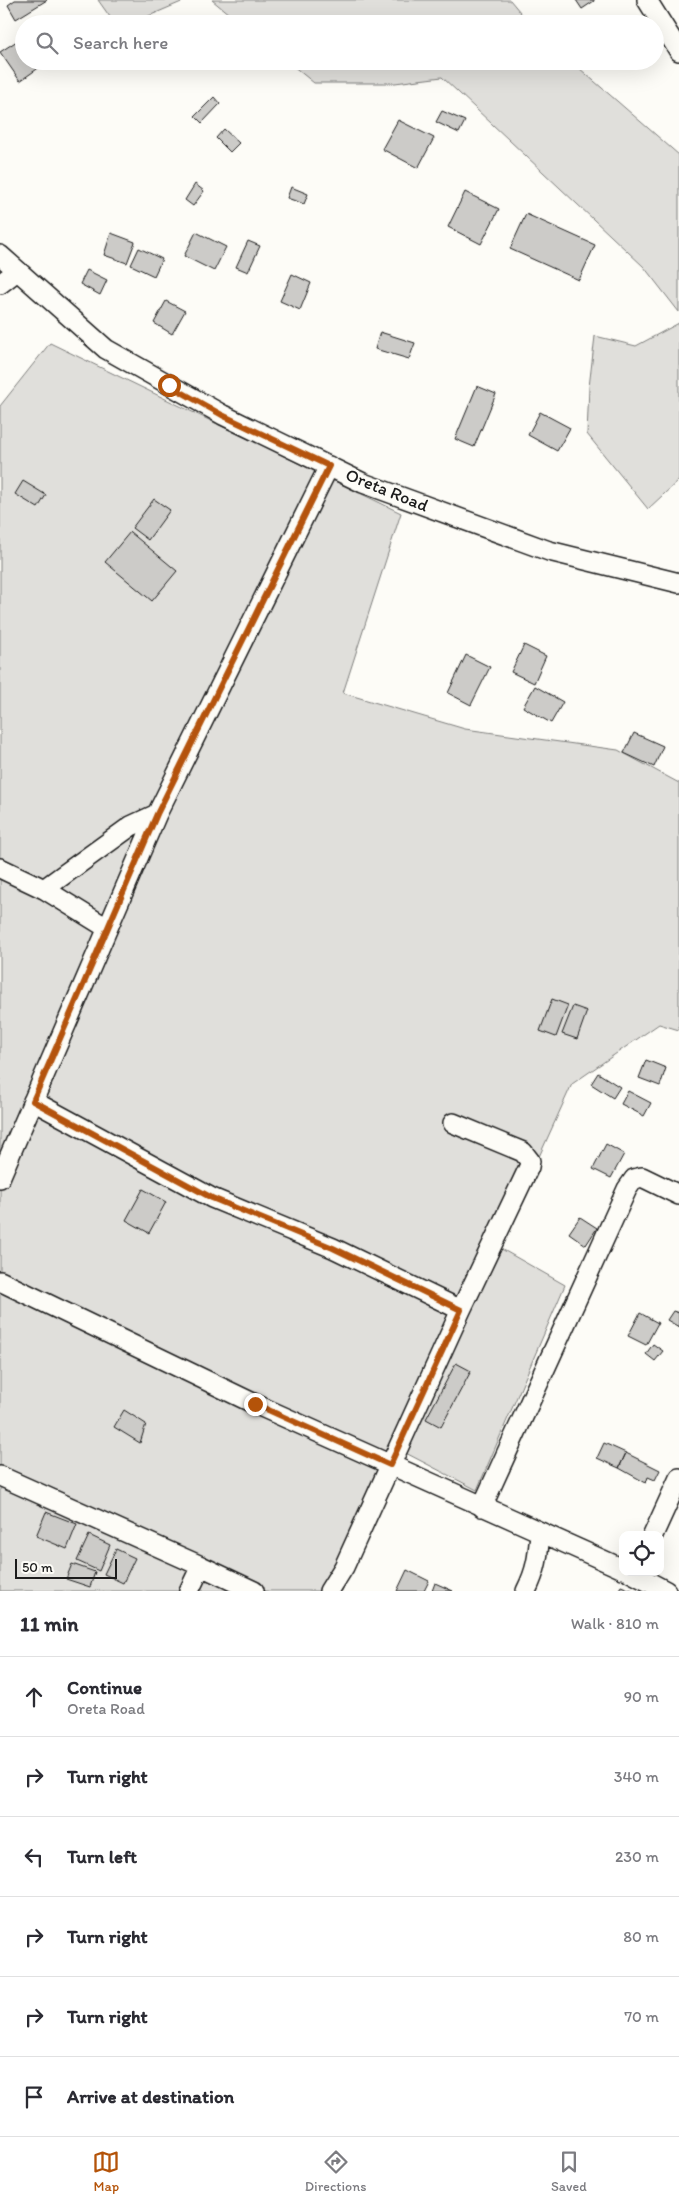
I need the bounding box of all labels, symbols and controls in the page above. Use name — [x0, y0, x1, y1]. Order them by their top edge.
search box — [15, 15, 664, 70]
icon: search — [33, 29, 61, 57]
text: Search here — [73, 31, 168, 54]
route start — [158, 374, 181, 397]
street label: Oreta Road — [342, 463, 432, 517]
route end — [244, 1393, 267, 1416]
map controls — [619, 1531, 664, 1576]
button: locate — [619, 1531, 664, 1576]
scale bar — [15, 1556, 118, 1579]
text: 50 m — [22, 1559, 53, 1576]
text: 11 min — [20, 1611, 78, 1636]
text: Walk · 810 m — [571, 1614, 659, 1633]
text: Continue — [67, 1676, 142, 1699]
icon: ahead — [20, 1683, 48, 1711]
text: 90 m — [624, 1687, 659, 1706]
text: Oreta Road — [67, 1699, 145, 1718]
icon: right — [20, 1763, 48, 1791]
text: Turn right — [67, 1765, 148, 1788]
text: 340 m — [614, 1767, 659, 1786]
icon: left — [20, 1843, 48, 1871]
text: Turn left — [67, 1845, 137, 1868]
text: 230 m — [615, 1847, 659, 1866]
icon: right — [20, 1923, 48, 1951]
text: Turn right — [67, 1925, 148, 1948]
text: 80 m — [623, 1927, 659, 1946]
icon: right — [20, 2003, 48, 2031]
text: Turn right — [67, 2005, 148, 2028]
text: 70 m — [624, 2007, 659, 2026]
icon: arrive — [20, 2083, 48, 2111]
text: Arrive at destination — [67, 2085, 234, 2108]
tab: Map — [92, 2148, 120, 2195]
tab: Directions — [305, 2148, 366, 2195]
tab: Saved — [551, 2148, 587, 2195]

